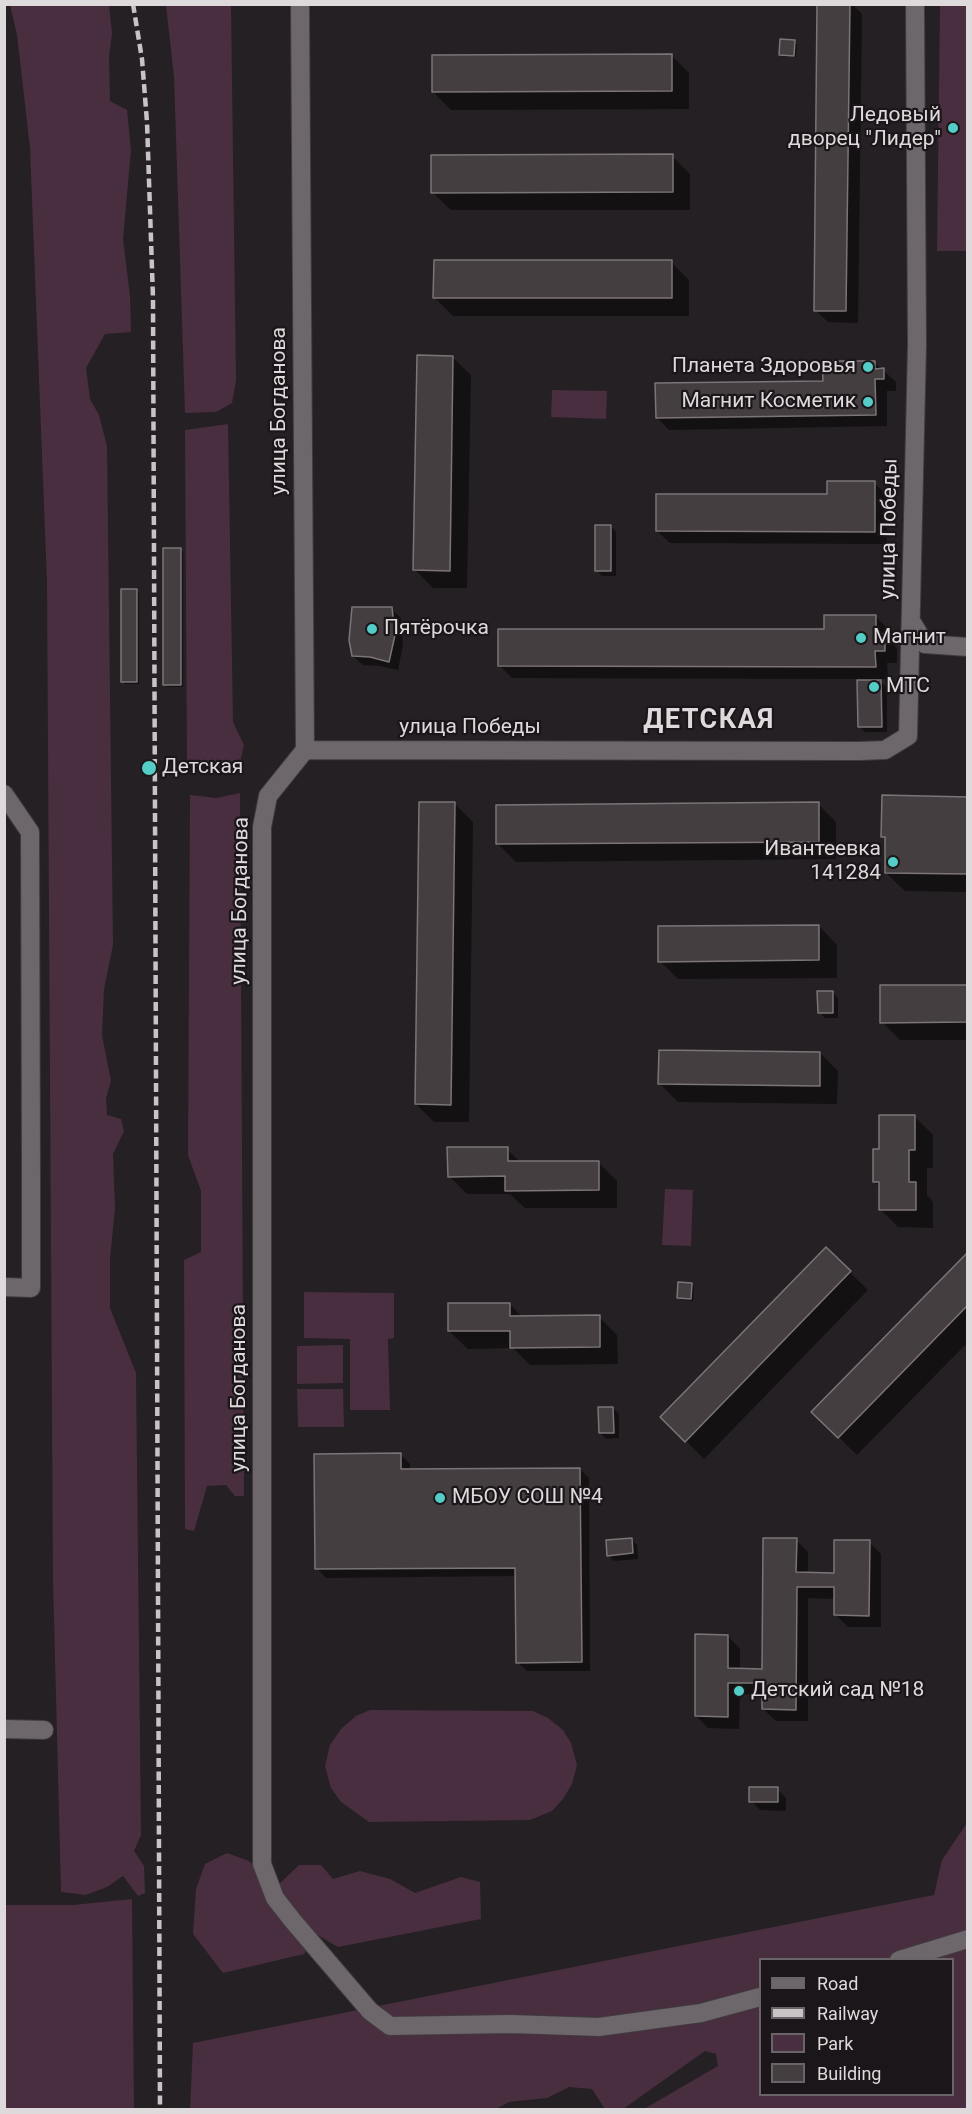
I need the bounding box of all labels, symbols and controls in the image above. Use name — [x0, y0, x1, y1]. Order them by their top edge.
place label: Ледовый дворец "Лидер" — [788, 103, 941, 153]
marker: Ледовый дворец "Лидер" — [946, 121, 960, 135]
street label: улица Богданова — [267, 327, 293, 495]
place label: Планета Здоровья — [672, 354, 856, 380]
marker: Планета Здоровья — [861, 360, 875, 374]
place label: Магнит Косметик — [682, 389, 856, 415]
marker: Магнит Косметик — [861, 395, 875, 409]
street label: улица Победы — [876, 458, 904, 600]
place label: Пятёрочка — [384, 616, 489, 642]
marker: Пятёрочка — [365, 622, 379, 636]
place label: Магнит — [873, 625, 946, 651]
marker: Магнит — [854, 631, 868, 645]
place label: МТС — [886, 674, 930, 700]
marker: МТС — [867, 680, 881, 694]
district label: ДЕТСКАЯ — [643, 705, 775, 737]
street label: улица Победы — [399, 715, 541, 741]
place label: Детская — [162, 755, 243, 781]
marker: Детская — [140, 759, 158, 777]
street label: улица Богданова — [227, 817, 255, 985]
place label: Ивантеевка 141284 — [764, 837, 881, 887]
marker: Ивантеевка 141284 — [886, 855, 900, 869]
street label: улица Богданова — [227, 1304, 253, 1472]
place label: МБОУ СОШ №4 — [452, 1485, 603, 1511]
marker: МБОУ СОШ №4 — [433, 1491, 447, 1505]
place label: Детский сад №18 — [751, 1678, 924, 1704]
marker: Детский сад №18 — [732, 1684, 746, 1698]
legend — [759, 1958, 954, 2096]
text: Road — [817, 1973, 858, 1994]
text: Railway — [817, 2003, 878, 2024]
text: Park — [817, 2033, 853, 2054]
text: Building — [817, 2063, 881, 2084]

